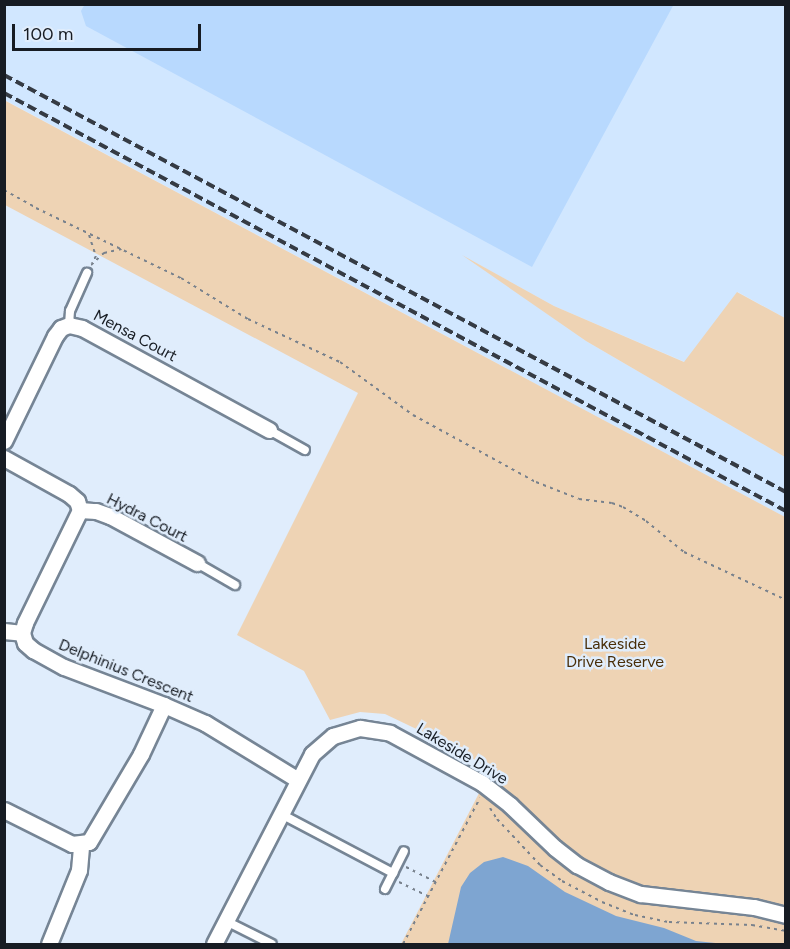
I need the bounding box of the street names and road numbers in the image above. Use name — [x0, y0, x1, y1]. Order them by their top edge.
street label: Mensa Court — [90, 306, 180, 366]
street label: Hydra Court — [103, 489, 191, 547]
street label: Delphinius Crescent — [56, 635, 196, 707]
street label: Lakeside Drive — [413, 719, 511, 789]

